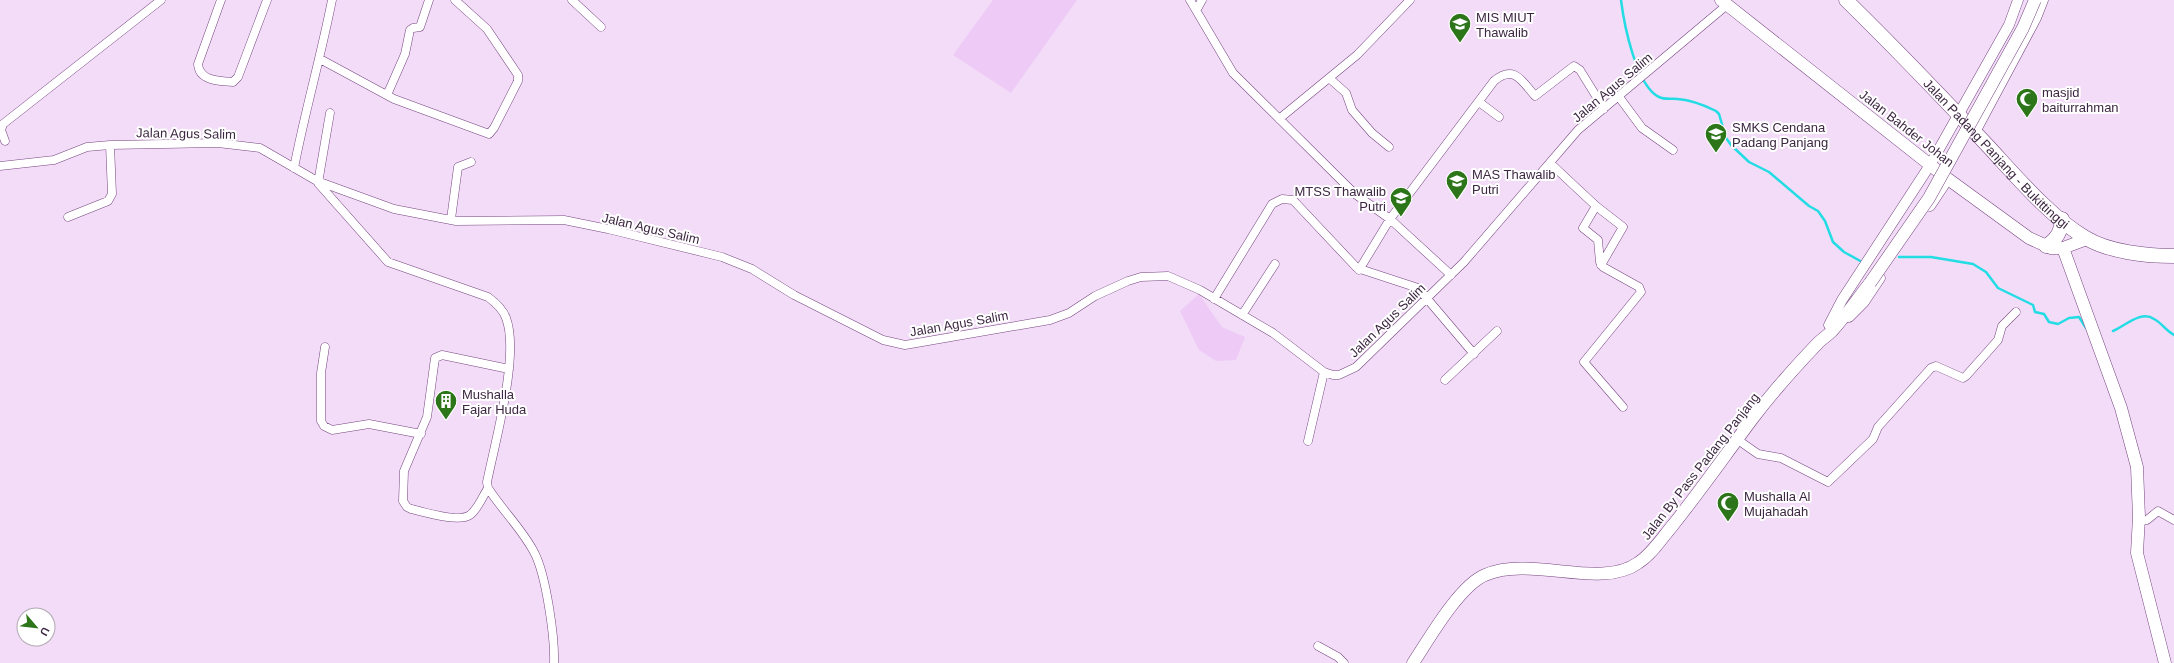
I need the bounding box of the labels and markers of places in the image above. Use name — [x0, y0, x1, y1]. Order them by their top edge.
place label: MIS MIUT Thawalib — [1476, 10, 1535, 40]
school or university icon: MIS MIUT Thawalib — [1447, 11, 1473, 44]
place label: masjid baiturrahman — [2042, 85, 2119, 115]
mosque icon: masjid baiturrahman — [2014, 86, 2040, 119]
place label: SMKS Cendana Padang Panjang — [1732, 120, 1828, 150]
school or university icon: SMKS Cendana Padang Panjang — [1703, 121, 1729, 154]
place label: MAS Thawalib Putri — [1472, 167, 1556, 197]
school or university icon: MAS Thawalib Putri — [1444, 168, 1470, 201]
place label: MTSS Thawalib Putri — [1294, 184, 1386, 214]
school or university icon: MTSS Thawalib Putri — [1388, 185, 1414, 218]
place label: Mushalla Fajar Huda — [462, 387, 527, 417]
building icon: Mushalla Fajar Huda — [433, 388, 459, 421]
place label: Mushalla Al Mujahadah — [1744, 489, 1811, 519]
mosque icon: Mushalla Al Mujahadah — [1715, 490, 1741, 523]

